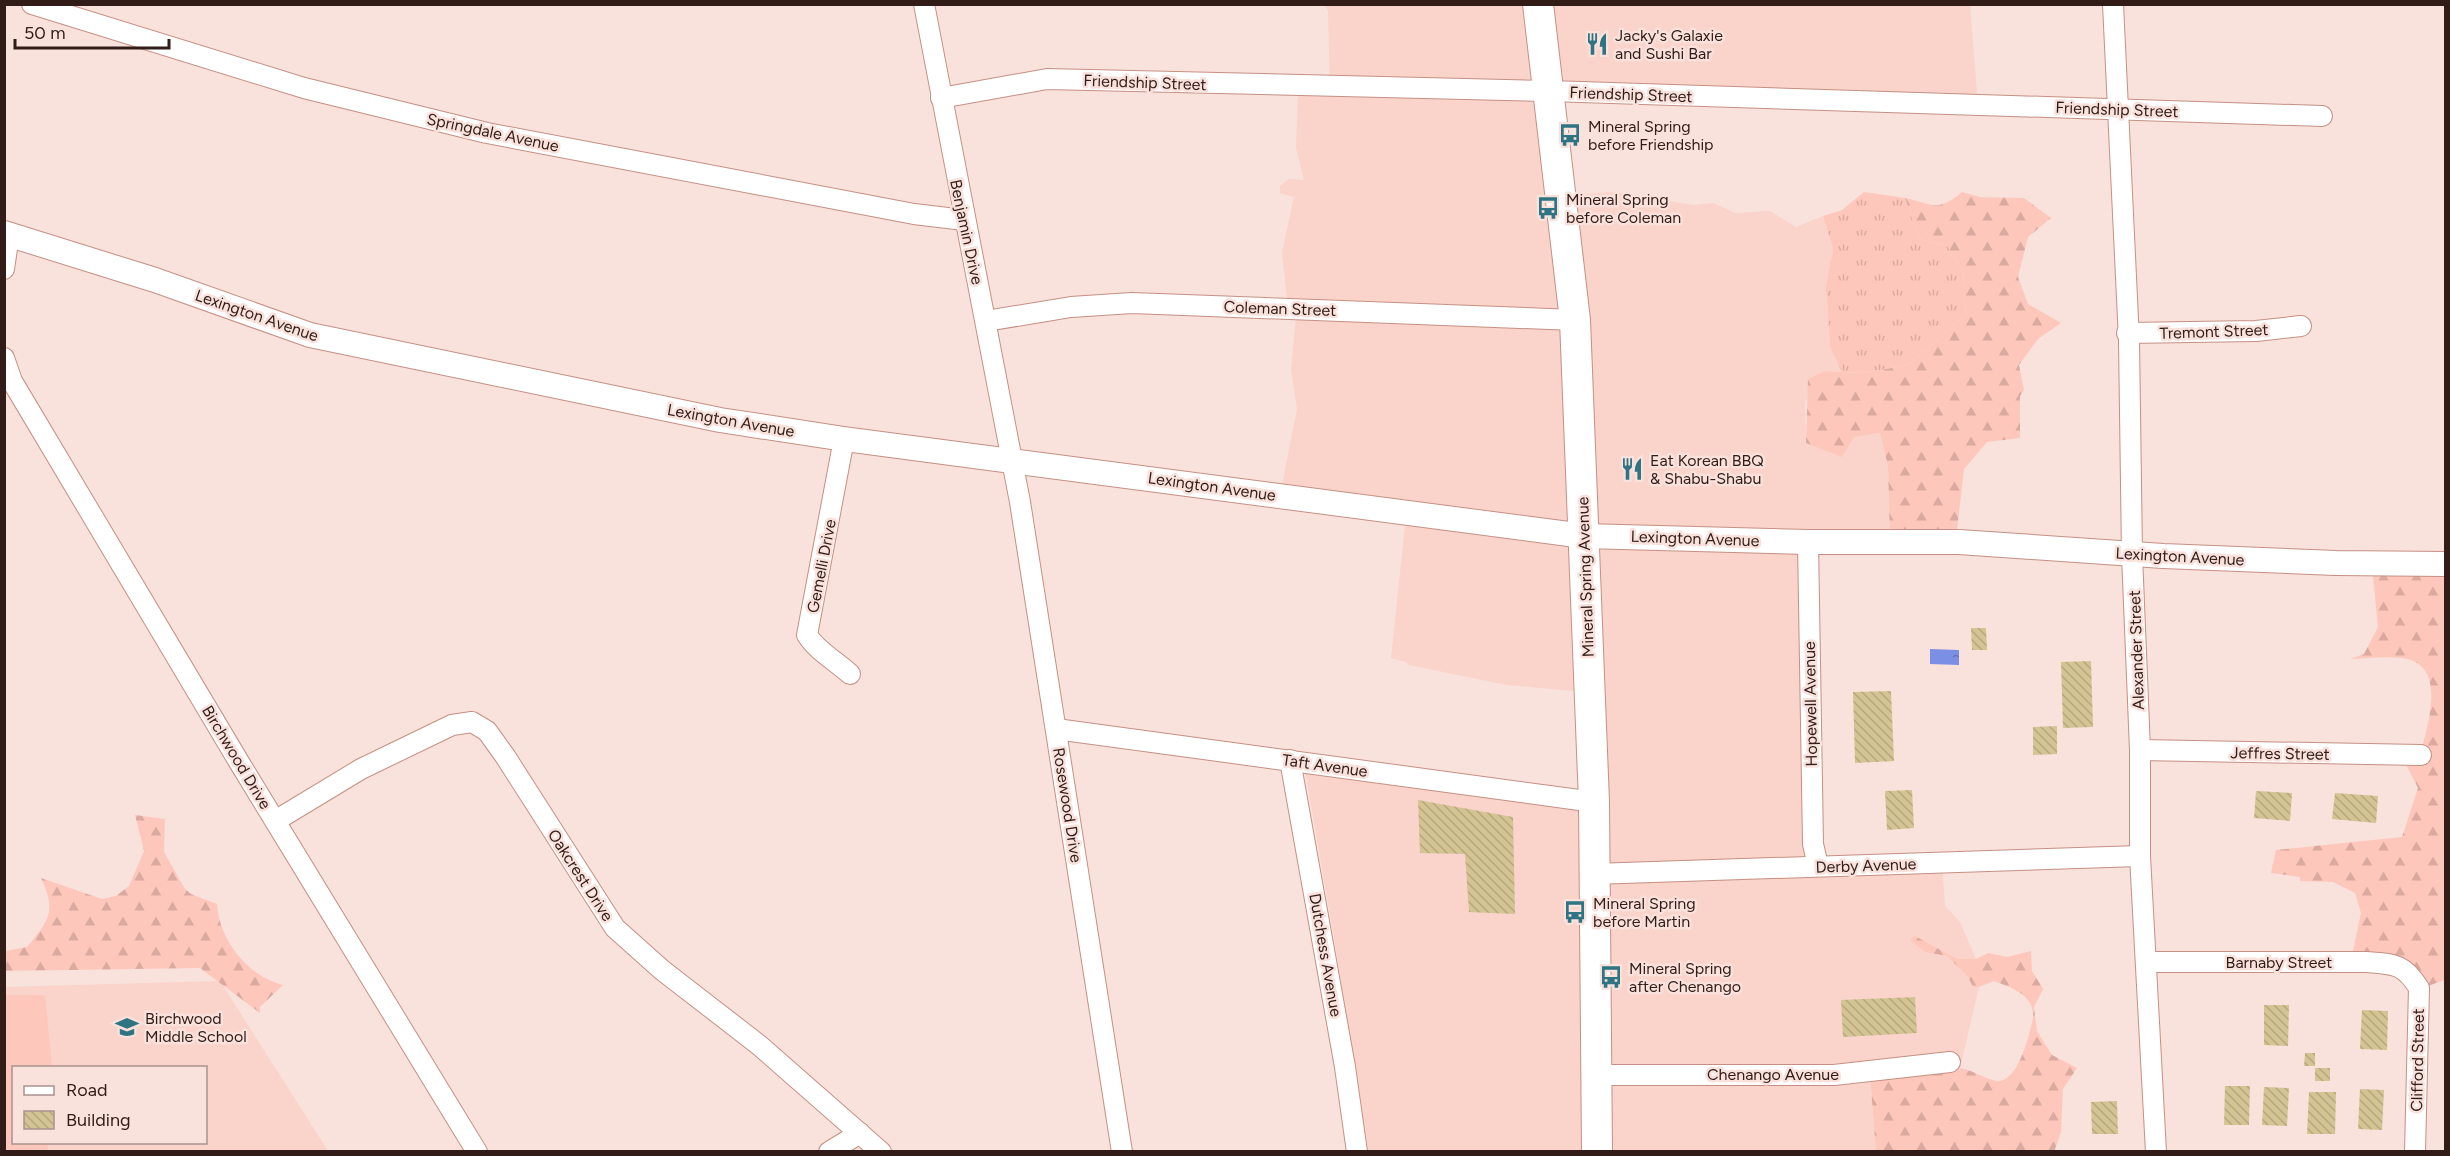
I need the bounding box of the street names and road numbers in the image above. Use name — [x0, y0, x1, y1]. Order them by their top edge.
street label: Friendship Street — [1083, 71, 1207, 94]
street label: Friendship Street — [1569, 83, 1693, 106]
street label: Friendship Street — [2055, 98, 2179, 121]
street label: Springdale Avenue — [425, 109, 561, 156]
street label: Benjamin Drive — [946, 178, 987, 287]
street label: Lexington Avenue — [193, 286, 321, 346]
street label: Coleman Street — [1223, 297, 1337, 320]
street label: Tremont Street — [2159, 320, 2269, 343]
street label: Lexington Avenue — [666, 400, 796, 441]
street label: Lexington Avenue — [1147, 468, 1277, 505]
street label: Mineral Spring Avenue — [1573, 496, 1598, 658]
street label: Gemelli Drive — [803, 517, 840, 615]
street label: Lexington Avenue — [1630, 527, 1760, 550]
street label: Lexington Avenue — [2115, 544, 2245, 569]
street label: Alexander Street — [2125, 590, 2148, 710]
street label: Hopewell Avenue — [1800, 641, 1821, 767]
street label: Birchwood Drive — [198, 702, 275, 813]
street label: Jeffres Street — [2230, 743, 2330, 764]
street label: Rosewood Drive — [1049, 746, 1086, 864]
street label: Taft Avenue — [1281, 750, 1369, 781]
street label: Oakcrest Drive — [544, 826, 617, 925]
street label: Derby Avenue — [1815, 854, 1917, 877]
street label: Dutchess Avenue — [1305, 892, 1346, 1019]
street label: Barnaby Street — [2226, 953, 2332, 972]
street label: Clifford Street — [2407, 1008, 2428, 1112]
street label: Chenango Avenue — [1707, 1065, 1839, 1084]

